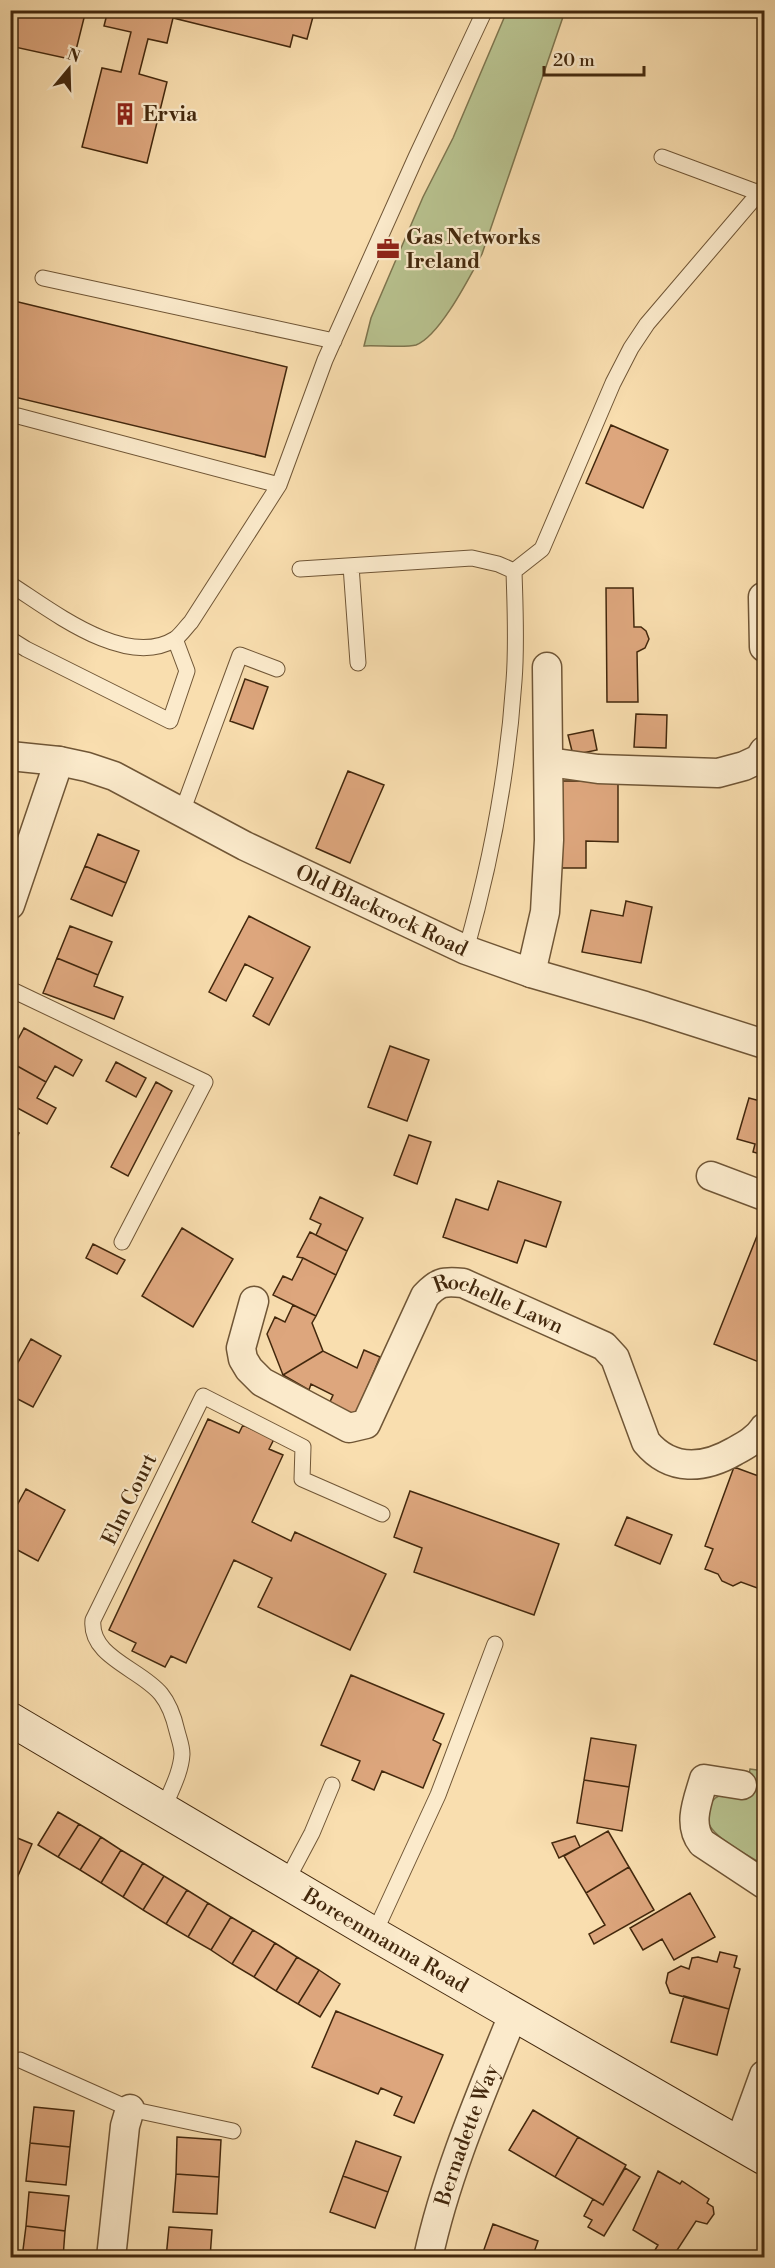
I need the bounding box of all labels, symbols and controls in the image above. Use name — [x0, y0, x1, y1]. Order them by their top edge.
north arrow — [39, 39, 99, 99]
scale bar — [544, 39, 644, 77]
text: N — [64, 44, 83, 67]
text: 20 m — [553, 49, 595, 72]
building icon: Ervia — [112, 101, 138, 127]
place label: Ervia — [143, 102, 198, 128]
place label: Gas Networks Ireland — [406, 225, 540, 275]
office icon: Gas Networks Ireland — [375, 236, 401, 262]
street label: Old Blackrock Road — [291, 860, 472, 963]
street label: Rochelle Lawn — [430, 1270, 568, 1340]
street label: Elm Court — [97, 1449, 163, 1550]
street label: Boreenmanna Road — [297, 1882, 473, 1999]
street label: Bernadette Way — [430, 2060, 506, 2210]

